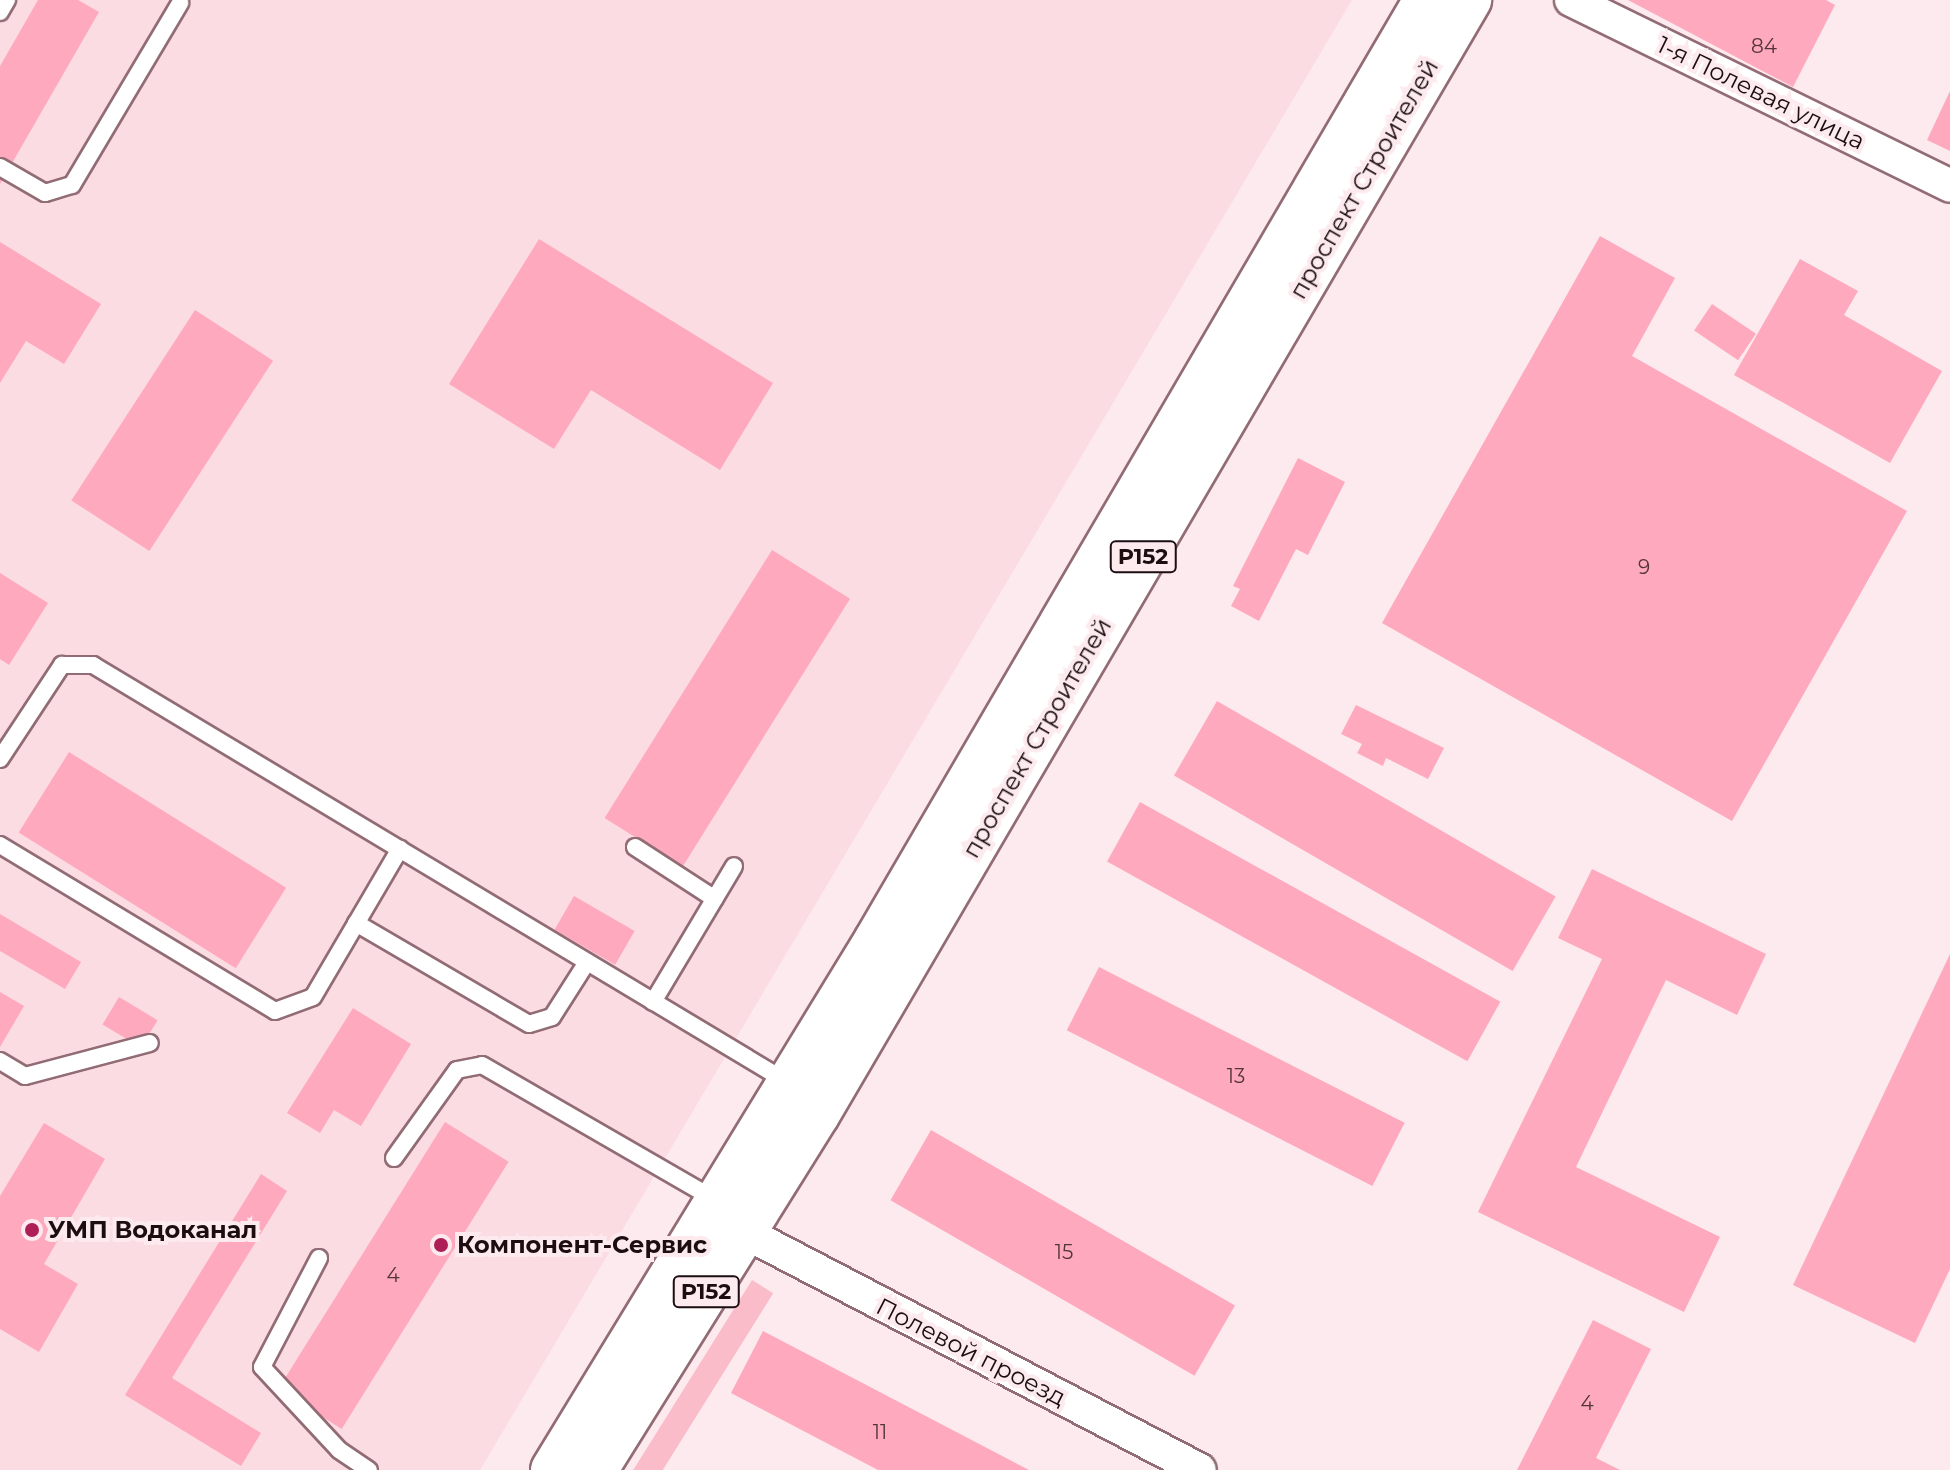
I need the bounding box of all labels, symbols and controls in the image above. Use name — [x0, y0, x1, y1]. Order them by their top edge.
street label: 1-я Полевая улица — [1652, 30, 1870, 156]
house number: 84 — [1751, 34, 1777, 58]
street label: проспект Строителей — [1284, 54, 1444, 304]
road number: Р152 — [1109, 539, 1177, 575]
house number: 9 — [1638, 555, 1650, 579]
street label: проспект Строителей — [957, 613, 1117, 863]
house number: 13 — [1227, 1064, 1245, 1088]
place label: УМП Водоканал — [48, 1216, 257, 1244]
marker: УМП Водоканал — [23, 1221, 41, 1239]
place label: Компонент-Сервис — [457, 1231, 707, 1259]
marker: Компонент-Сервис — [432, 1236, 450, 1254]
house number: 15 — [1055, 1240, 1073, 1264]
house number: 4 — [386, 1263, 400, 1287]
road number: Р152 — [672, 1274, 740, 1310]
street label: Полевой проезд — [871, 1292, 1071, 1412]
house number: 4 — [1580, 1391, 1594, 1415]
house number: 11 — [873, 1420, 887, 1444]

